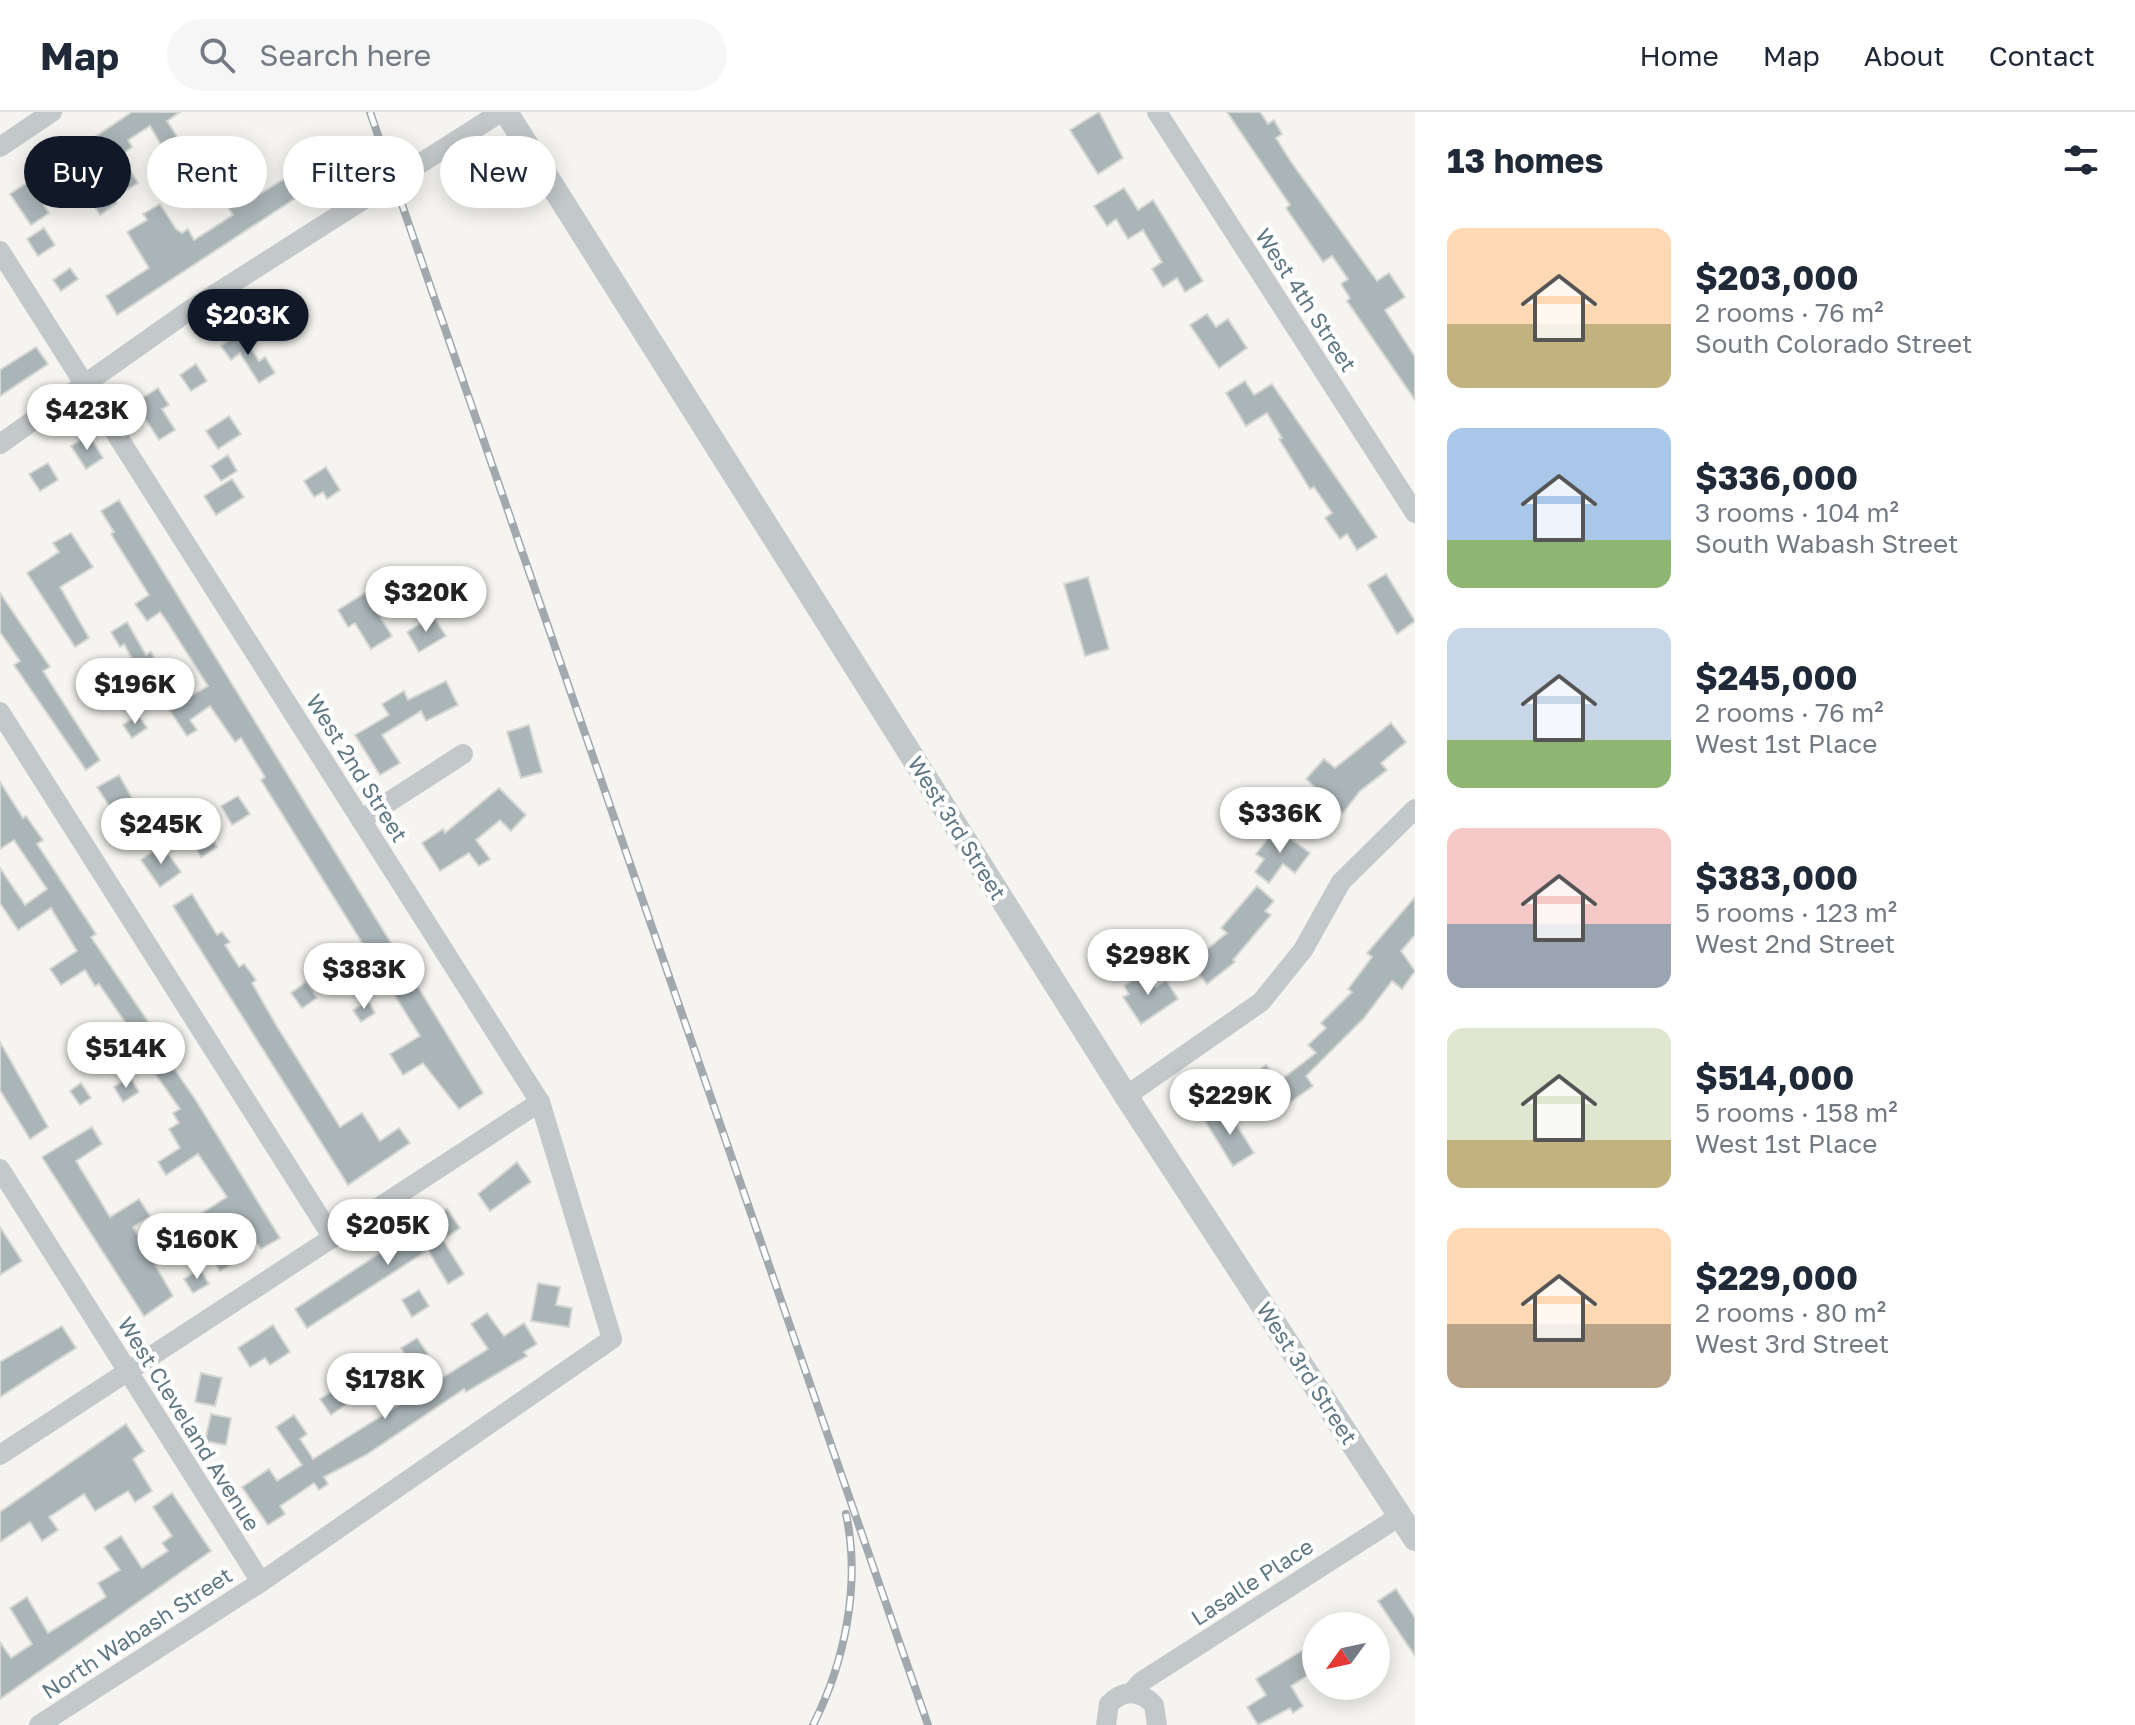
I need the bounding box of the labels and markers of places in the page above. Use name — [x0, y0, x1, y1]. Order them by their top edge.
pin: $203K — [192, 289, 304, 357]
pin: $423K — [31, 384, 143, 452]
pin: $320K — [370, 566, 482, 634]
pin: $196K — [79, 658, 191, 726]
pin: $336K — [1224, 787, 1336, 855]
pin: $245K — [105, 798, 217, 866]
pin: $298K — [1092, 929, 1204, 997]
pin: $383K — [308, 943, 420, 1011]
pin: $514K — [70, 1022, 182, 1090]
pin: $229K — [1174, 1069, 1286, 1137]
pin: $205K — [332, 1199, 444, 1267]
pin: $160K — [141, 1213, 253, 1281]
pin: $178K — [329, 1353, 441, 1421]

